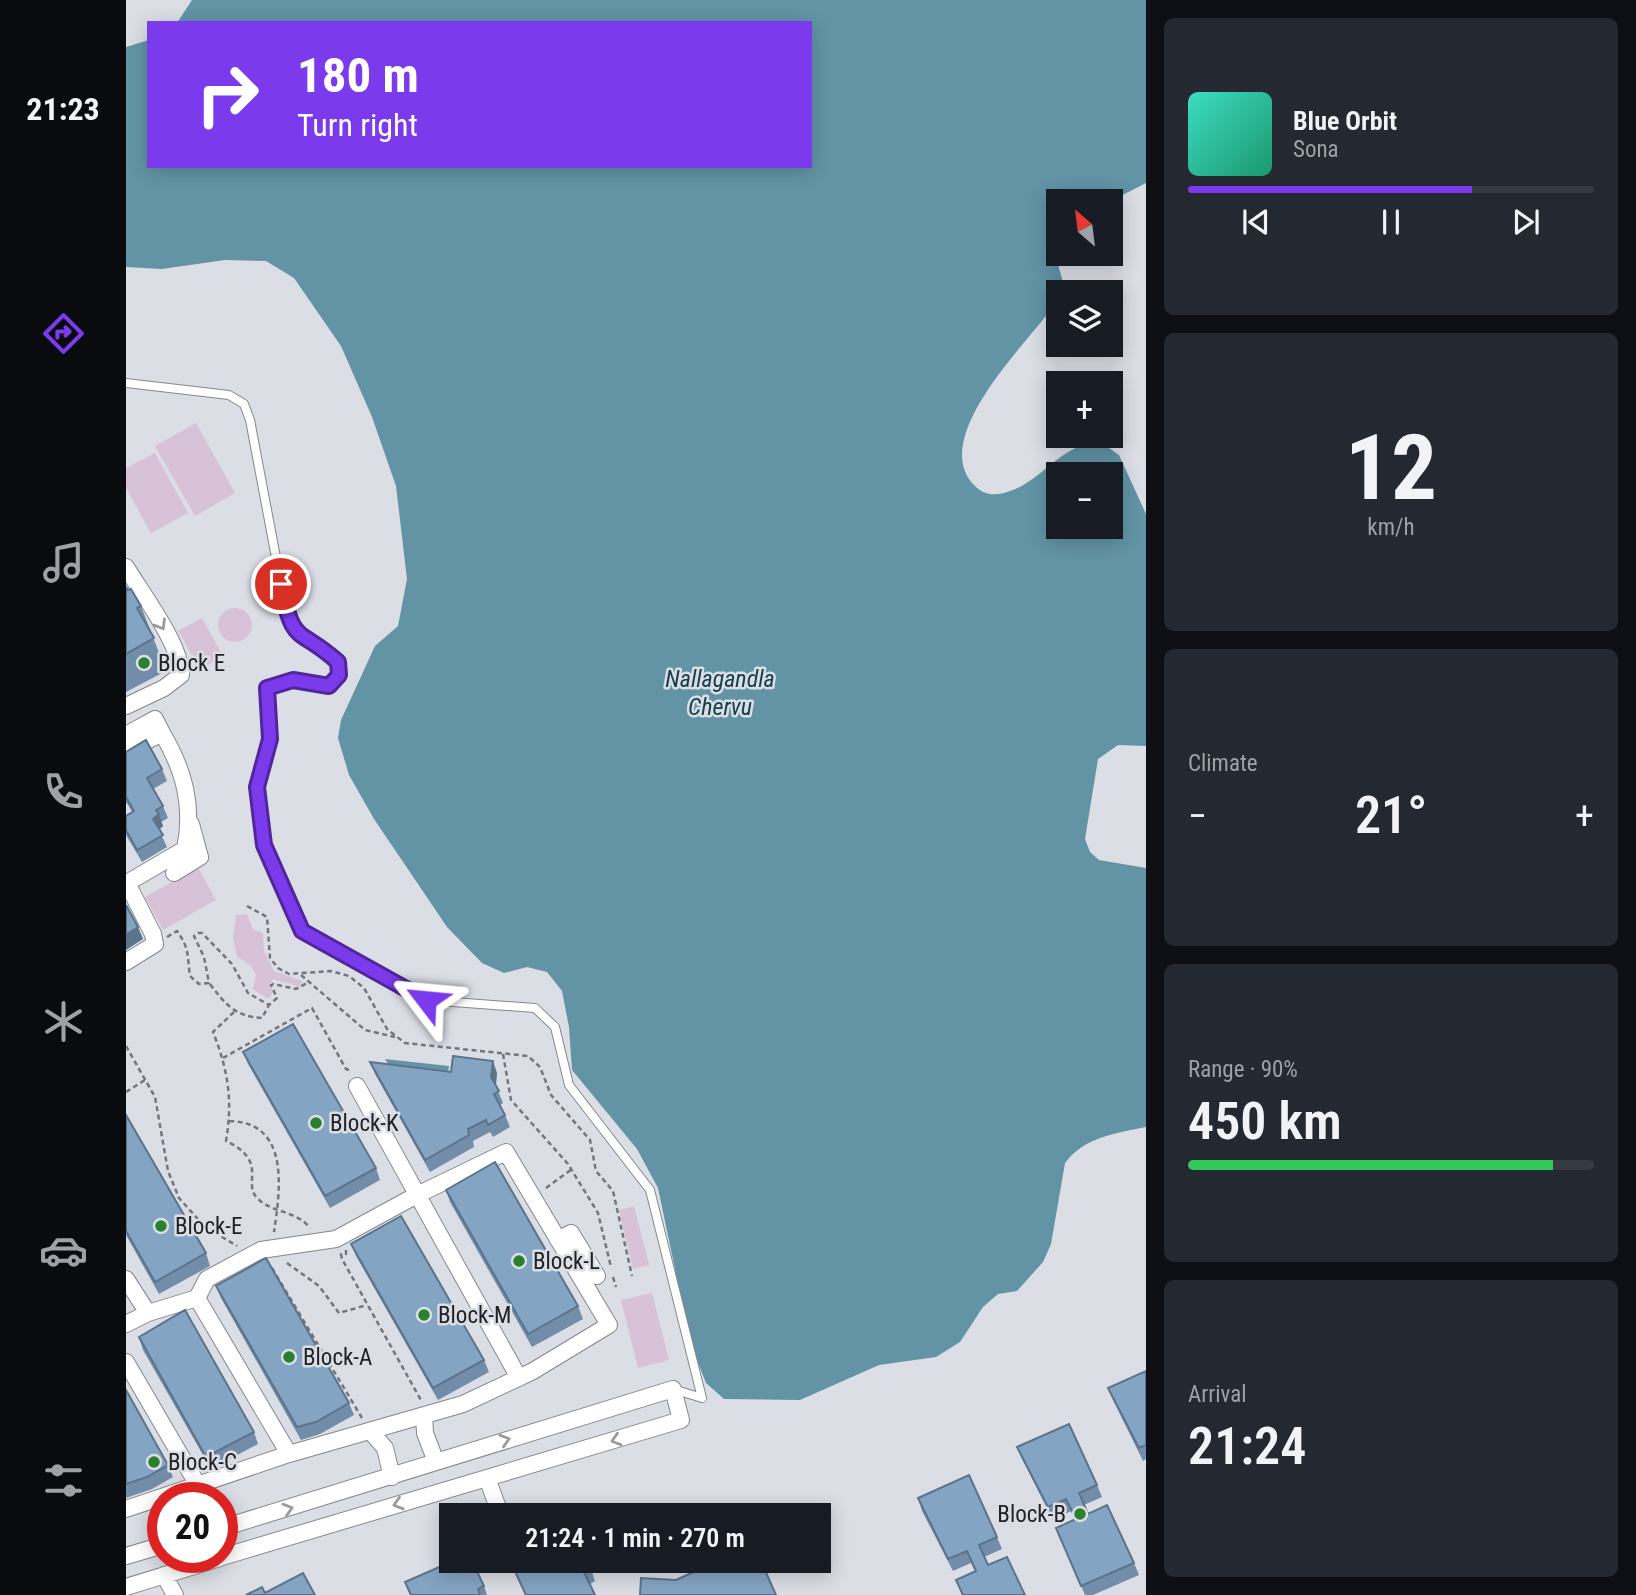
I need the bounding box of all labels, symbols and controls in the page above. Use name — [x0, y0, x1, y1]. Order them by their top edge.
text: 180 m — [297, 47, 419, 104]
icon: right — [182, 49, 273, 140]
text: 21:23 — [26, 90, 100, 128]
text: Turn right — [297, 106, 418, 144]
text: Blue Orbit — [1293, 106, 1397, 136]
text: Sona — [1293, 136, 1339, 163]
north arrow — [1046, 189, 1124, 266]
map controls — [1046, 189, 1123, 539]
icon: previous — [1237, 203, 1275, 241]
icon: pause — [1372, 203, 1410, 241]
icon: next — [1507, 203, 1545, 241]
button: layers — [1046, 280, 1123, 357]
icon: directions — [39, 309, 88, 358]
button: + — [1046, 371, 1123, 448]
text: 12 — [1345, 415, 1437, 521]
button: − — [1046, 462, 1123, 539]
text: km/h — [1367, 514, 1415, 541]
icon: music — [39, 538, 88, 587]
pin — [251, 554, 311, 614]
icon: arrive — [262, 565, 300, 603]
one-way arrow — [153, 618, 166, 631]
place label: Block E — [158, 650, 225, 677]
marker: Block E — [136, 655, 152, 671]
water label: Nallagandla Chervu — [665, 665, 775, 721]
text: Climate — [1188, 750, 1258, 777]
icon: phone — [39, 767, 88, 816]
text: 21° — [1355, 785, 1427, 846]
text: − — [1188, 794, 1207, 838]
text: + — [1575, 794, 1594, 838]
position arrow — [389, 963, 463, 1037]
icon: climate — [39, 997, 88, 1046]
text: Range · 90% — [1188, 1056, 1298, 1083]
text: 450 km — [1188, 1091, 1342, 1152]
place label: Block-K — [330, 1110, 399, 1137]
marker: Block-K — [308, 1115, 324, 1131]
place label: Block-E — [175, 1213, 243, 1240]
marker: Block-E — [153, 1218, 169, 1234]
icon: car — [39, 1226, 88, 1275]
place label: Block-L — [533, 1248, 600, 1275]
marker: Block-L — [511, 1253, 527, 1269]
place label: Block-M — [438, 1302, 511, 1329]
marker: Block-M — [416, 1307, 432, 1323]
place label: Block-A — [303, 1344, 372, 1371]
marker: Block-A — [281, 1349, 297, 1365]
text: Arrival — [1188, 1381, 1247, 1408]
text: 21:24 — [1188, 1416, 1306, 1477]
one-way arrow — [610, 1431, 622, 1446]
one-way arrow — [498, 1434, 510, 1449]
place label: Block-C — [168, 1449, 237, 1476]
marker: Block-C — [146, 1454, 162, 1470]
icon: filters — [39, 1456, 88, 1505]
speed limit sign: 20 — [147, 1482, 238, 1573]
one-way arrow — [392, 1496, 404, 1511]
place label: Block-B — [997, 1501, 1066, 1528]
one-way arrow — [281, 1502, 293, 1517]
marker: Block-B — [1072, 1506, 1088, 1522]
text: 21:24 · 1 min · 270 m — [525, 1523, 745, 1553]

